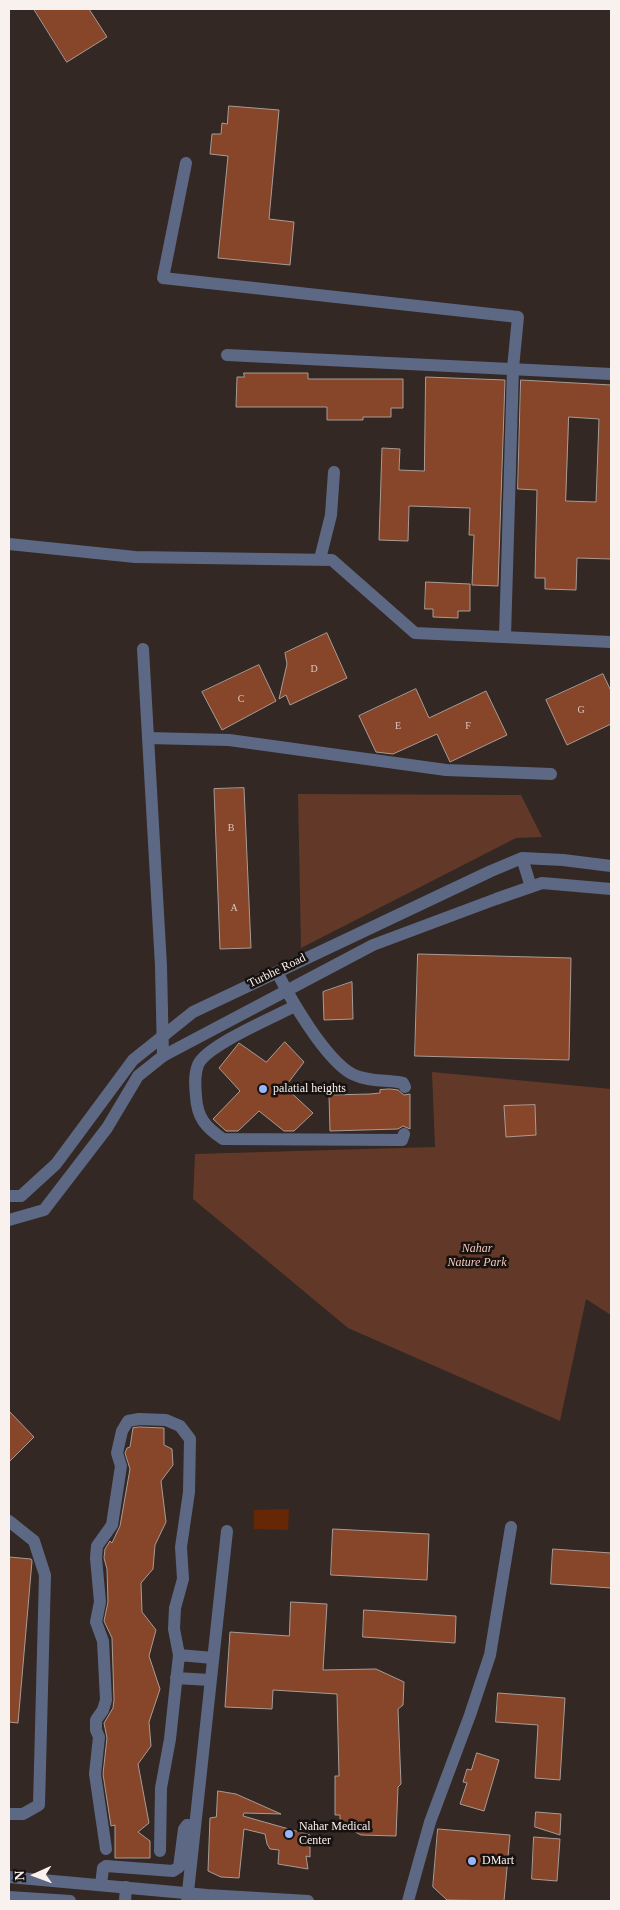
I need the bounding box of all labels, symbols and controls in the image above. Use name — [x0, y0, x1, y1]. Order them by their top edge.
house number: D — [310, 663, 318, 675]
house number: C — [238, 693, 244, 705]
house number: G — [577, 704, 585, 716]
house number: E — [395, 720, 401, 732]
house number: F — [465, 720, 471, 732]
house number: B — [228, 822, 234, 834]
house number: A — [230, 902, 238, 914]
street label: Turbhe Road — [246, 951, 308, 991]
place label: palatial heights — [273, 1082, 346, 1096]
marker: palatial heights — [257, 1083, 269, 1095]
park label: Nahar Nature Park — [447, 1242, 507, 1270]
place label: Nahar Medical Center — [299, 1820, 371, 1848]
marker: Nahar Medical Center — [283, 1828, 295, 1840]
north arrow — [10, 1850, 60, 1900]
place label: DMart — [482, 1854, 514, 1868]
marker: DMart — [466, 1855, 478, 1867]
text: N — [12, 1870, 27, 1881]

